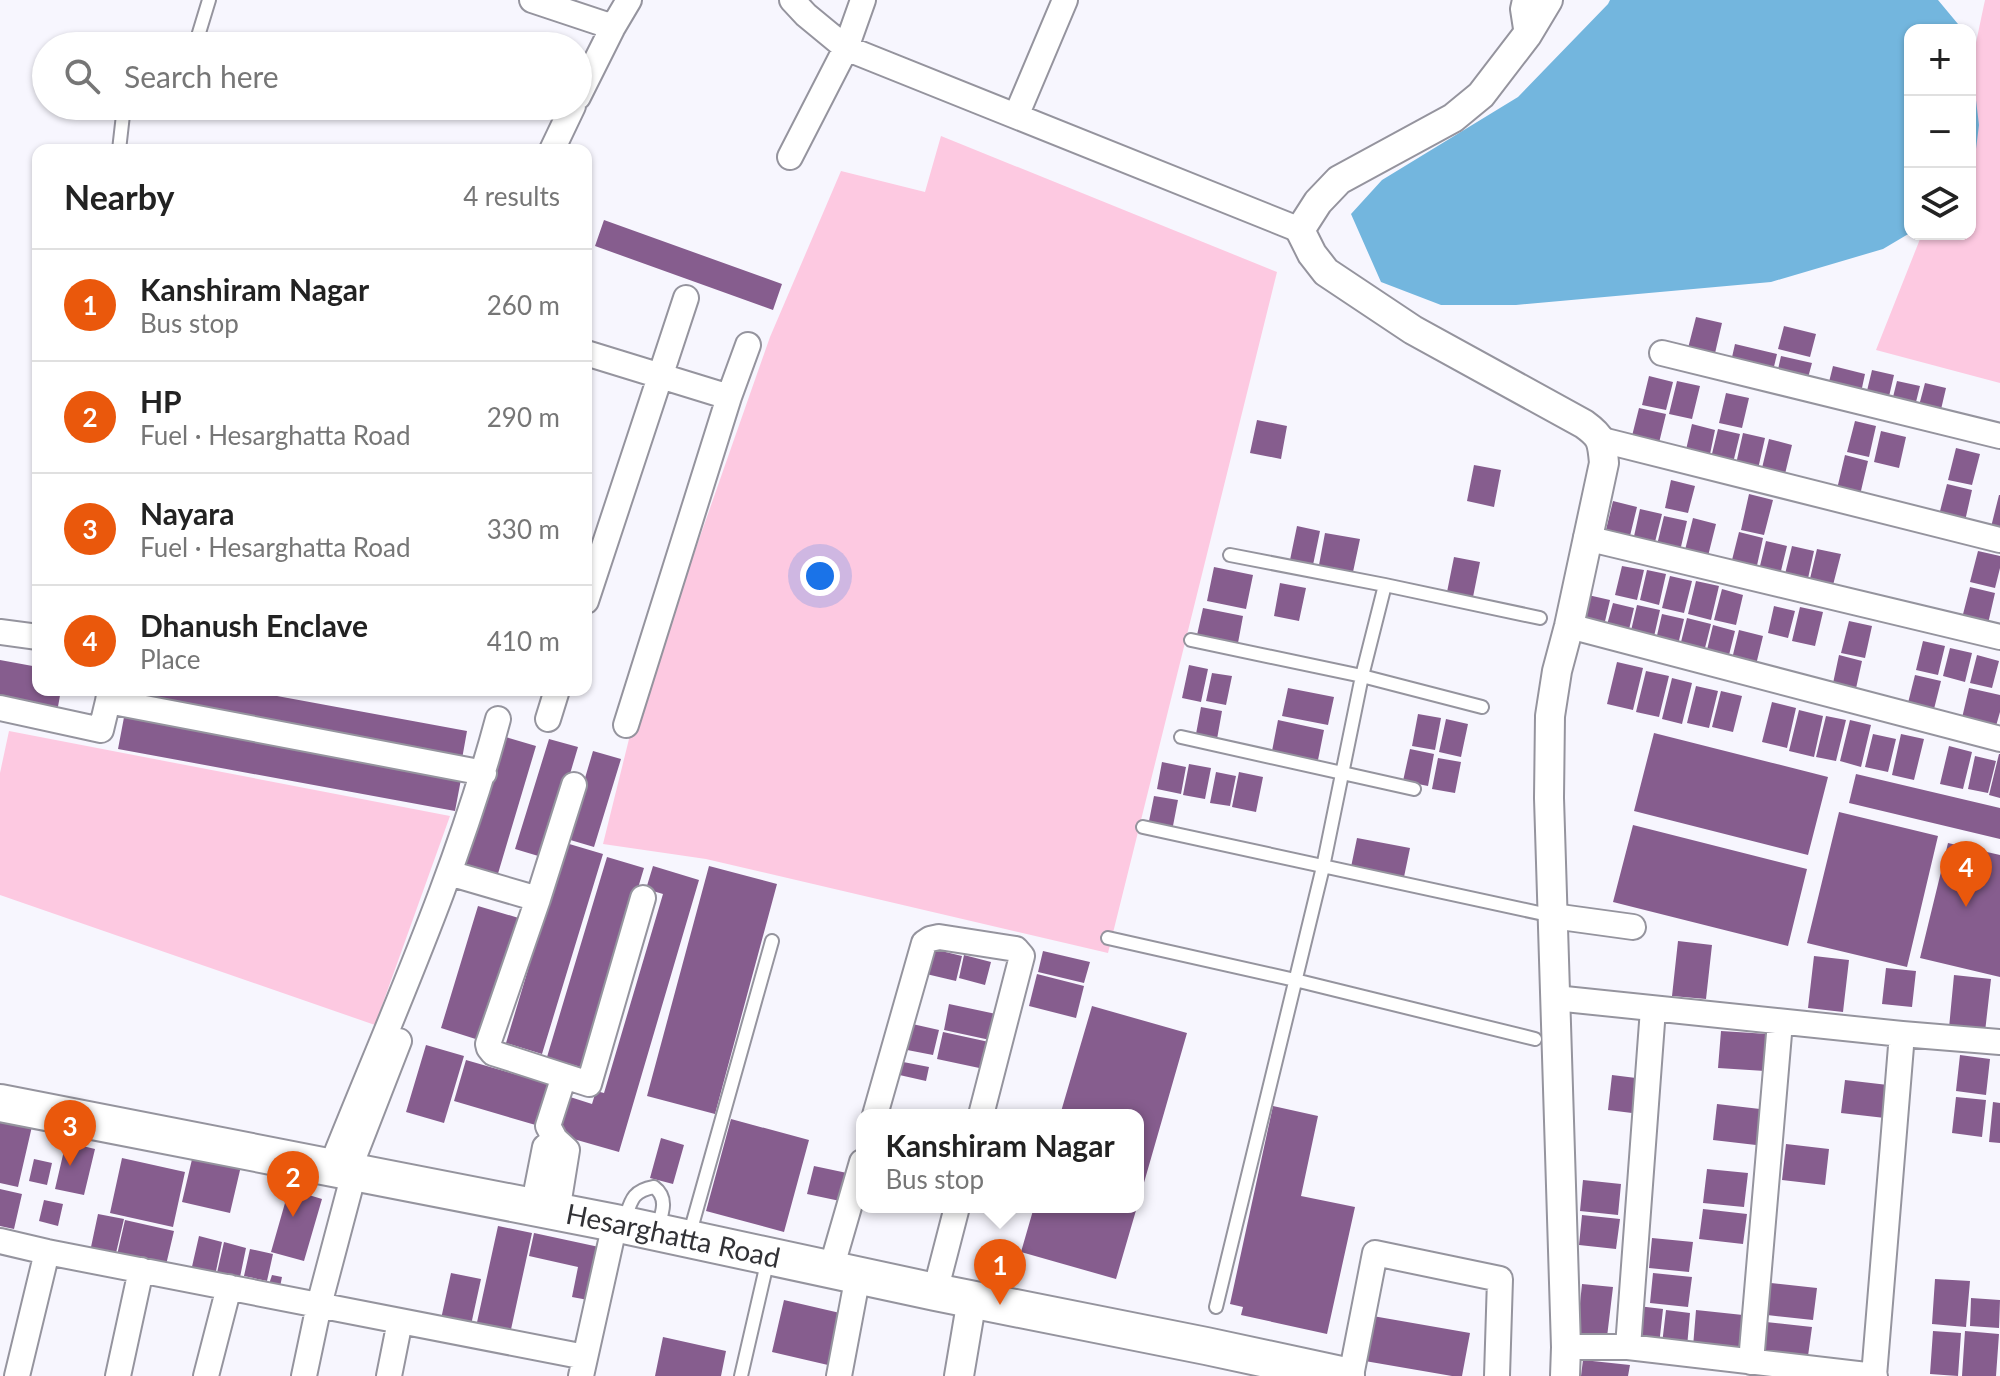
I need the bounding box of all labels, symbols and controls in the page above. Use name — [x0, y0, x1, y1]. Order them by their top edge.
map controls — [1904, 24, 1976, 240]
button: + — [1904, 24, 1976, 96]
search box — [32, 32, 592, 120]
icon: search — [60, 54, 104, 98]
text: Search here — [124, 58, 279, 94]
button: − — [1904, 96, 1976, 168]
button: layers — [1904, 168, 1976, 240]
text: Nearby — [64, 176, 175, 217]
text: 4 results — [463, 180, 560, 212]
text: Kanshiram Nagar — [140, 271, 369, 307]
text: 1 — [82, 289, 98, 321]
text: 260 m — [487, 289, 560, 321]
text: Bus stop — [140, 307, 239, 339]
text: HP — [140, 383, 182, 419]
text: 2 — [82, 401, 98, 433]
text: 290 m — [487, 401, 560, 433]
text: Fuel · Hesarghatta Road — [140, 419, 410, 451]
text: Nayara — [140, 495, 234, 531]
text: 3 — [82, 513, 98, 545]
text: 330 m — [487, 513, 560, 545]
text: Fuel · Hesarghatta Road — [140, 531, 410, 563]
your location — [800, 556, 840, 596]
text: Dhanush Enclave — [140, 607, 368, 643]
text: 4 — [82, 625, 98, 657]
text: 410 m — [487, 625, 560, 657]
text: Place — [140, 643, 201, 675]
pin: 4 — [1940, 841, 1992, 907]
pin: 3 — [44, 1100, 96, 1166]
popup — [856, 1109, 1144, 1213]
text: Kanshiram Nagar — [885, 1127, 1115, 1163]
pin: 2 — [267, 1151, 319, 1217]
text: Bus stop — [885, 1163, 984, 1195]
street label: Hesarghatta Road — [563, 1196, 783, 1274]
pin: 1 — [974, 1239, 1026, 1305]

